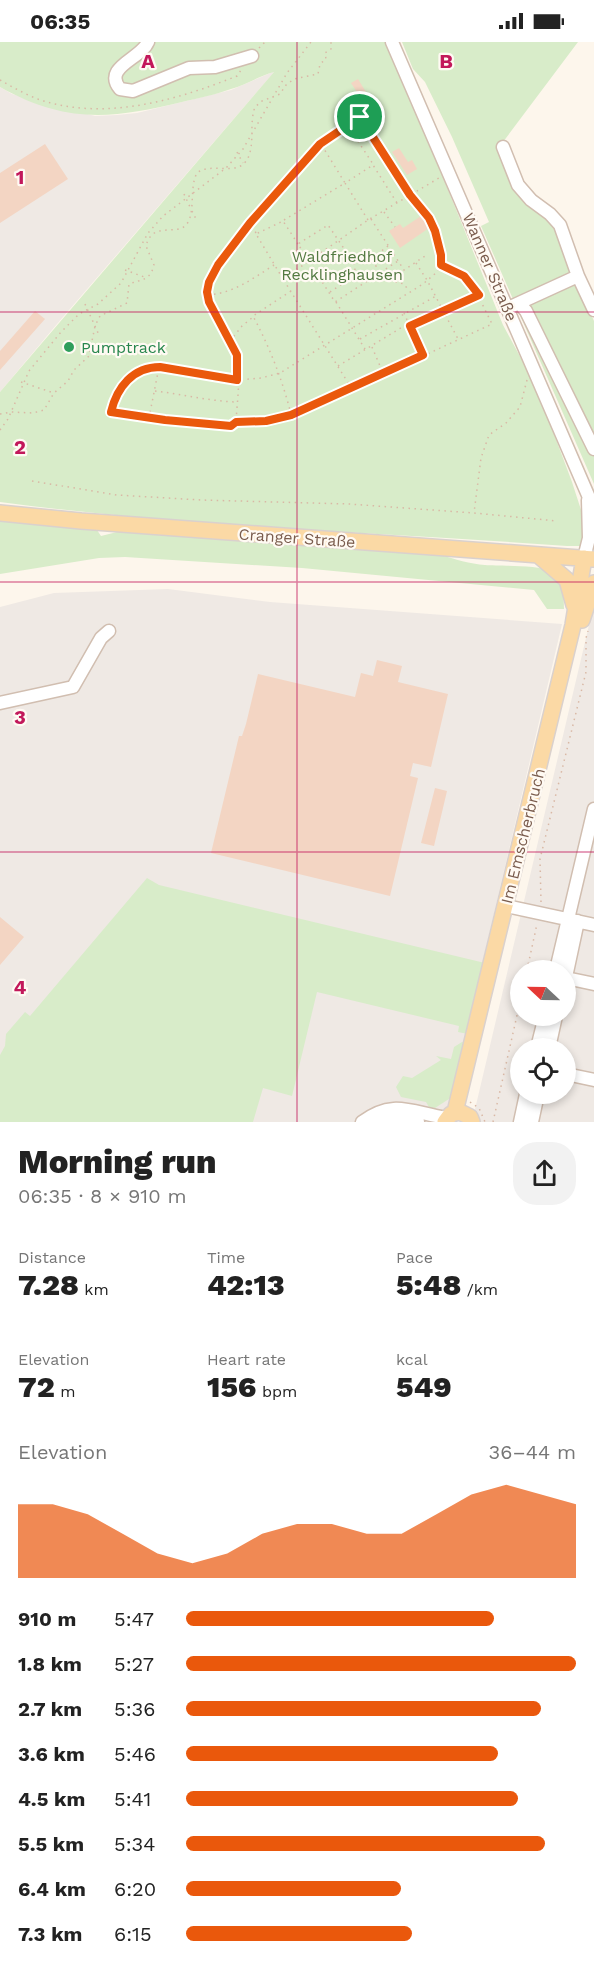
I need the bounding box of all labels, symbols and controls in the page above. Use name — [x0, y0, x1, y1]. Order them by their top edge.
text: 06:35 — [30, 9, 90, 34]
text: A — [141, 49, 155, 73]
text: B — [439, 49, 453, 73]
pin — [334, 91, 385, 142]
icon: arrive — [343, 100, 376, 133]
text: 1 — [16, 165, 24, 189]
street label: Wanner Straße — [459, 210, 521, 324]
park label: Waldfriedhof Recklinghausen — [281, 247, 403, 284]
place label: Pumptrack — [81, 338, 166, 357]
marker: Pumptrack — [62, 340, 76, 354]
text: 2 — [14, 435, 26, 459]
street label: Cranger Straße — [238, 524, 356, 552]
text: 3 — [14, 705, 26, 729]
street label: Im Emscherbruch — [497, 766, 549, 906]
north arrow — [510, 960, 576, 1026]
map controls — [510, 960, 576, 1104]
text: 4 — [14, 975, 27, 999]
button: locate — [510, 1038, 576, 1104]
text: Morning run — [18, 1142, 217, 1181]
button: share — [513, 1142, 576, 1205]
text: 06:35 · 8 × 910 m — [18, 1184, 186, 1208]
text: Distance — [18, 1248, 86, 1267]
text: Time — [207, 1248, 245, 1267]
text: Pace — [396, 1248, 433, 1267]
text: 7.28 — [18, 1267, 79, 1302]
text: 42:13 — [207, 1267, 285, 1302]
text: 5:48 — [396, 1267, 461, 1302]
text: km — [79, 1280, 109, 1299]
text: /km — [461, 1280, 498, 1299]
text: Elevation — [18, 1350, 89, 1369]
text: Heart rate — [207, 1350, 286, 1369]
text: kcal — [396, 1350, 428, 1369]
text: 72 — [18, 1369, 55, 1404]
text: 156 — [207, 1369, 256, 1404]
text: 549 — [396, 1369, 452, 1404]
text: m — [55, 1382, 76, 1401]
text: bpm — [256, 1382, 297, 1401]
text: Elevation — [18, 1440, 107, 1464]
text: 36–44 m — [489, 1440, 576, 1464]
text: 910 m — [18, 1607, 76, 1631]
text: 5:47 — [114, 1607, 154, 1631]
text: 1.8 km — [18, 1652, 82, 1676]
text: 5:27 — [114, 1652, 154, 1676]
text: 2.7 km — [18, 1697, 82, 1721]
text: 5:36 — [114, 1697, 155, 1721]
text: 3.6 km — [18, 1742, 85, 1766]
text: 5:46 — [114, 1742, 156, 1766]
text: 4.5 km — [18, 1787, 85, 1811]
text: 5:41 — [114, 1787, 151, 1811]
text: 5.5 km — [18, 1832, 84, 1856]
text: 5:34 — [114, 1832, 155, 1856]
text: 6.4 km — [18, 1877, 86, 1901]
text: 6:20 — [114, 1877, 156, 1901]
text: 7.3 km — [18, 1922, 82, 1946]
text: 6:15 — [114, 1922, 152, 1946]

